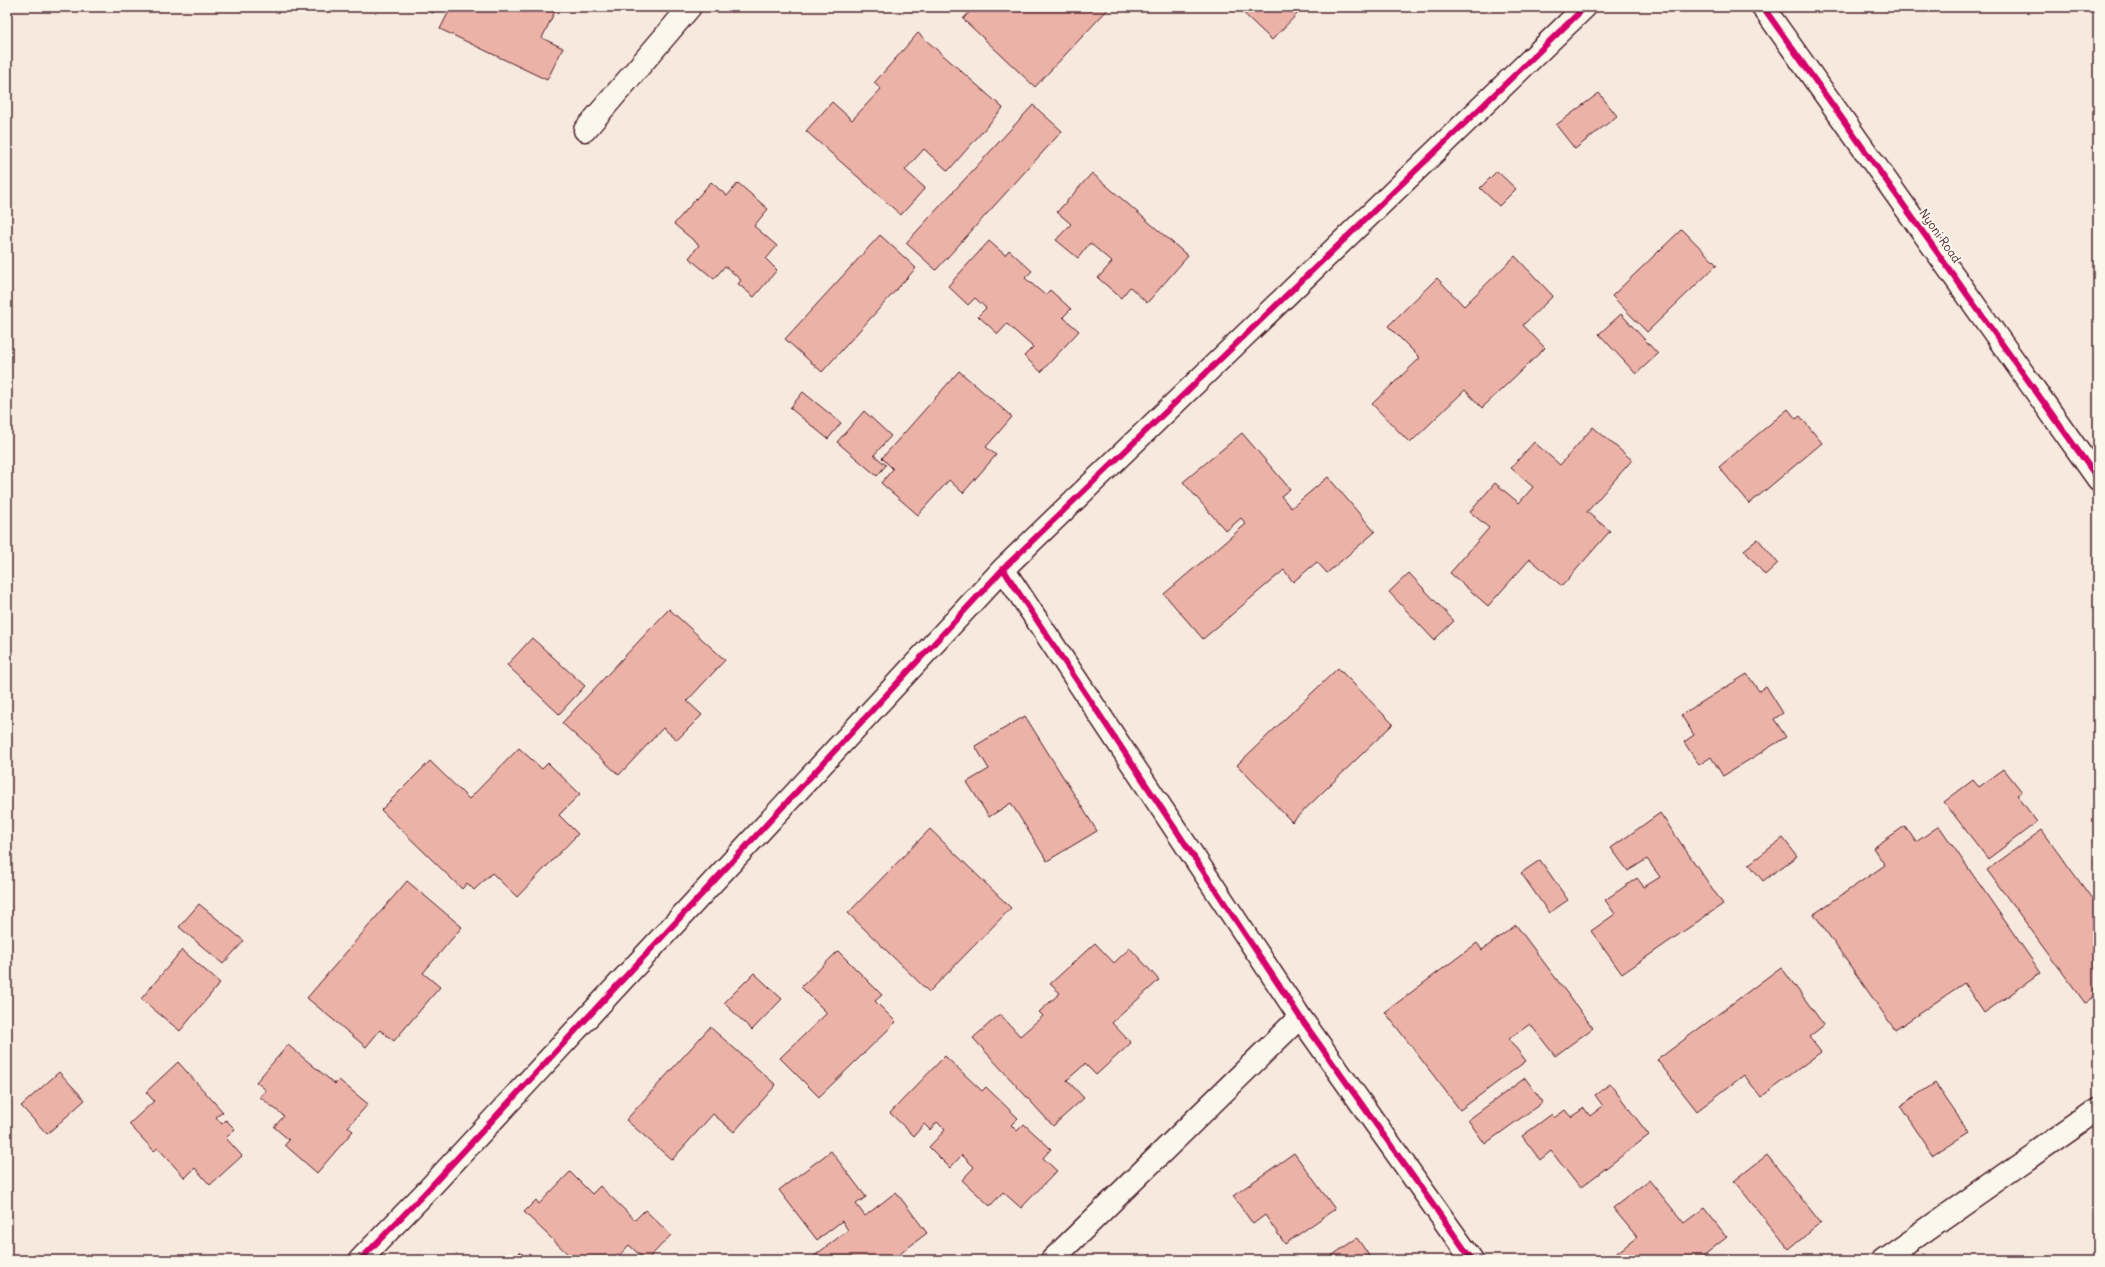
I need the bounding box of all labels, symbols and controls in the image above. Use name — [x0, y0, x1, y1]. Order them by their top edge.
street label: Nyoni Road — [1916, 206, 1964, 266]

